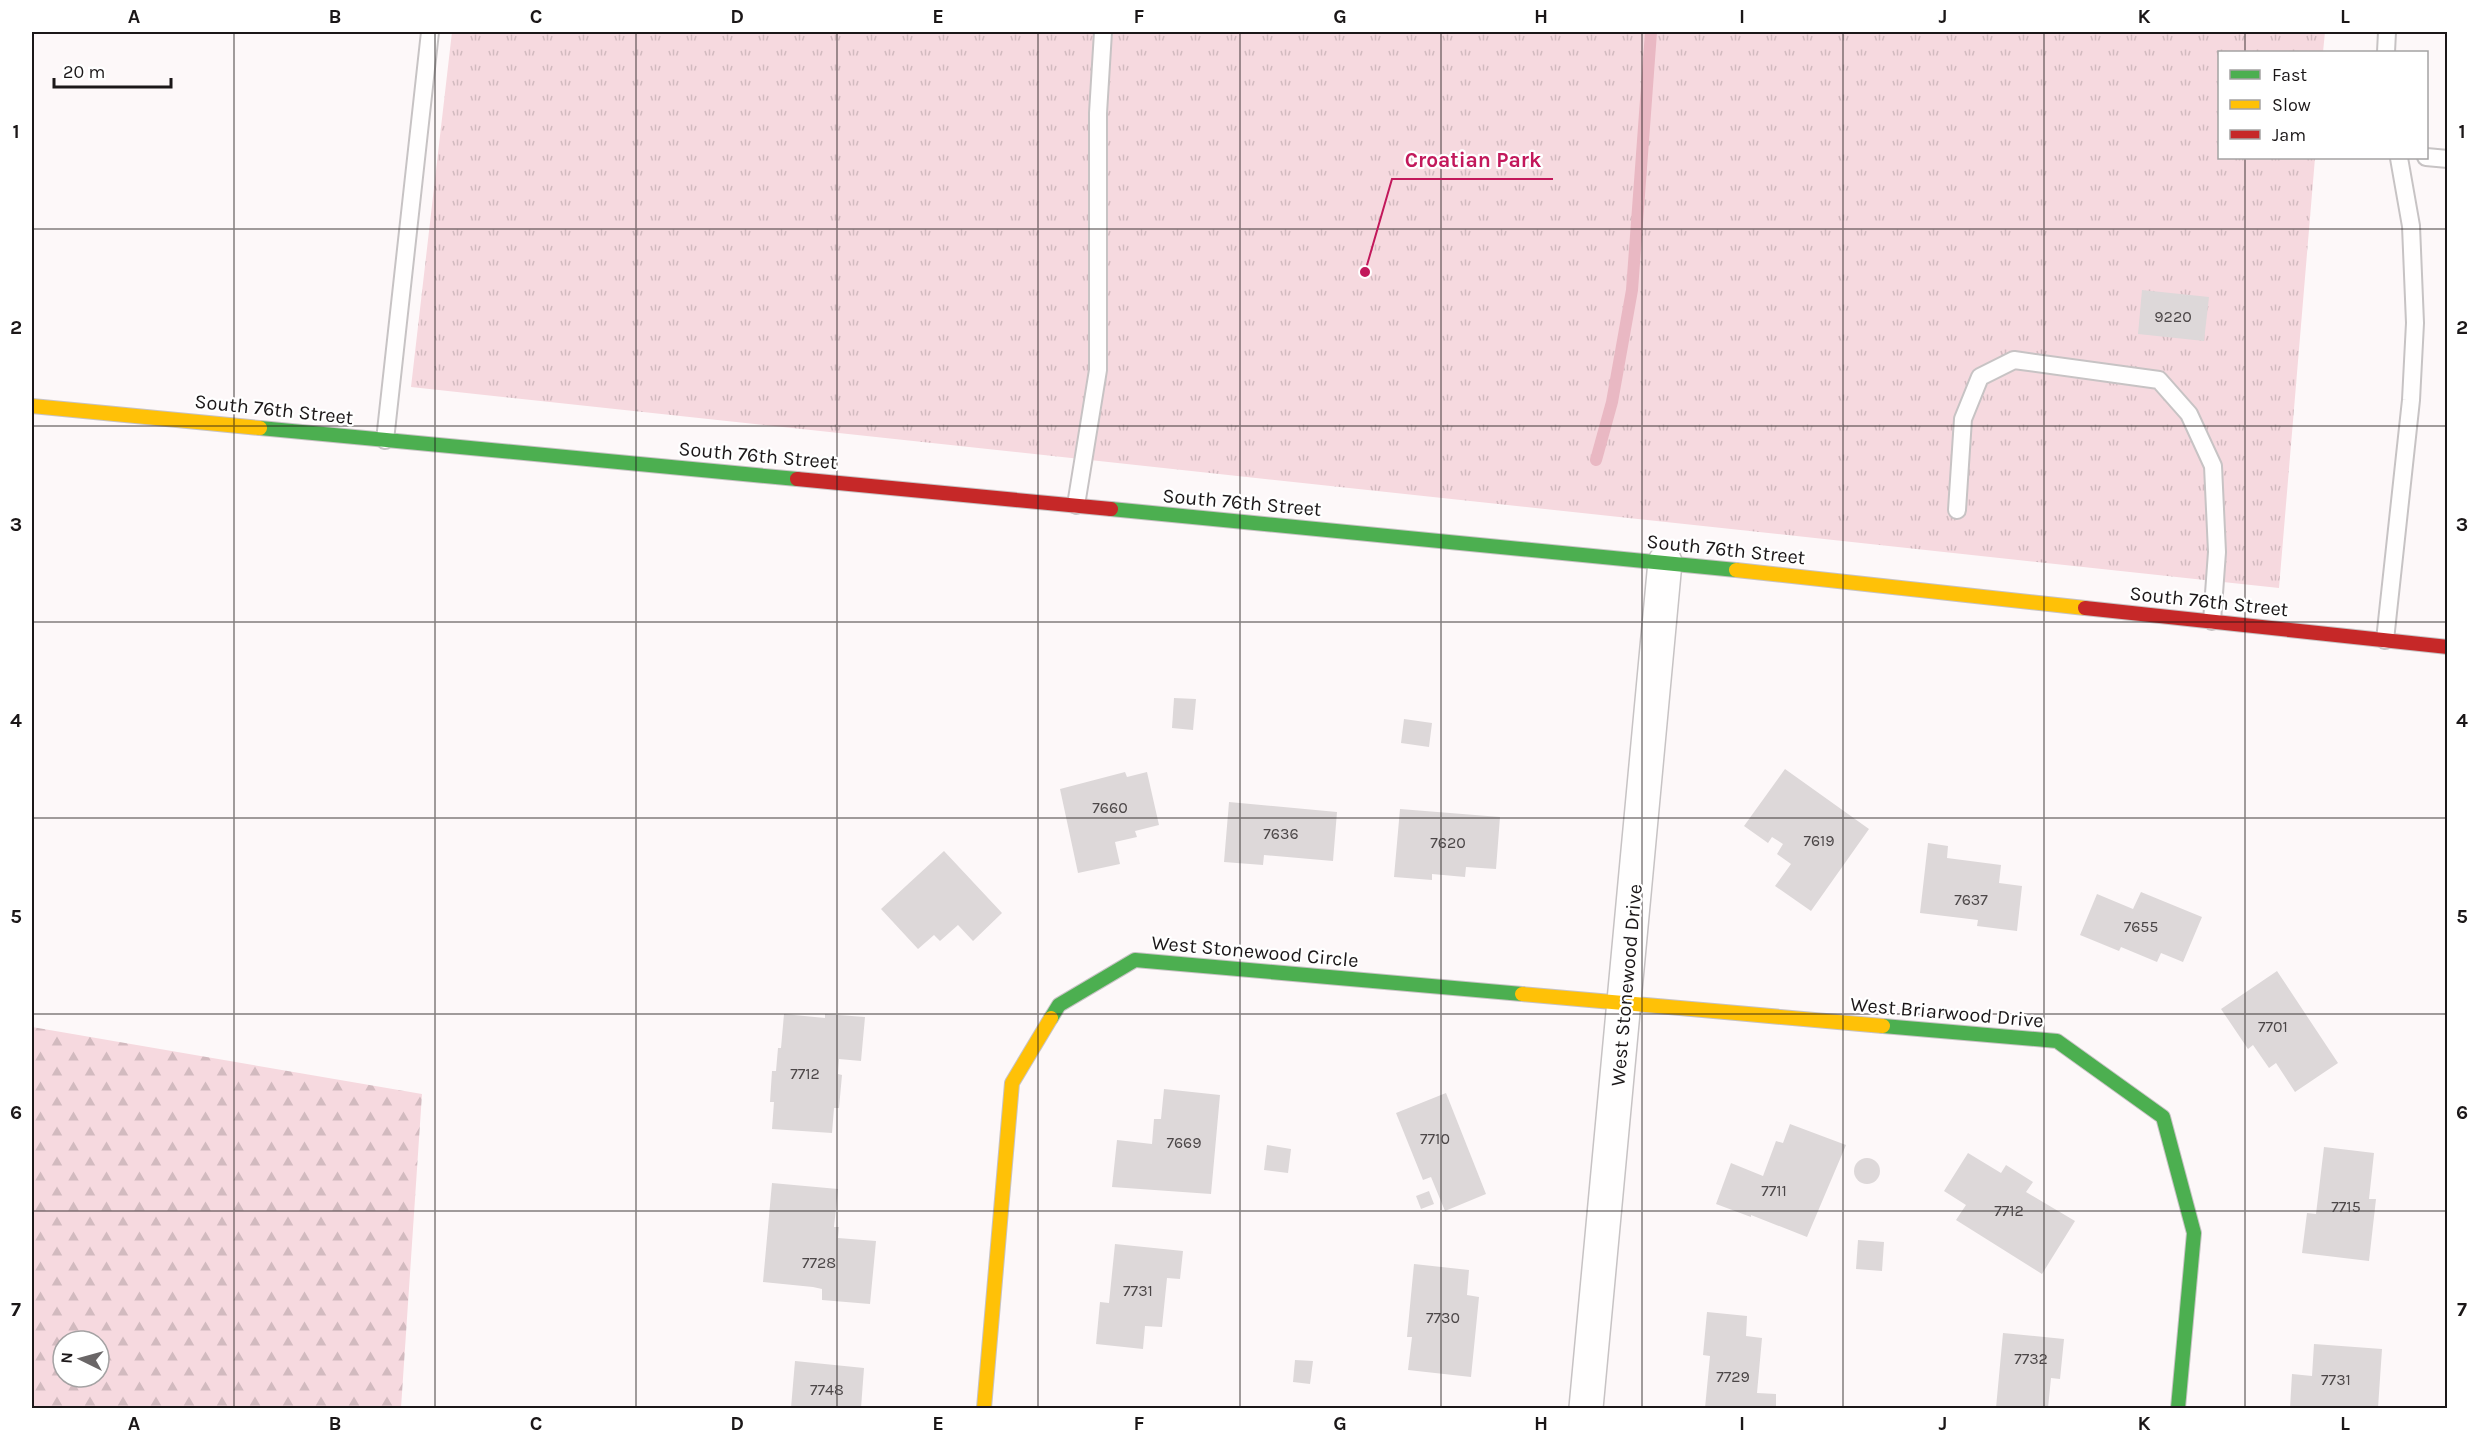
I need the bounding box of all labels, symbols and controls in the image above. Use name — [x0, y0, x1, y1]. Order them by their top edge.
text: A — [128, 5, 141, 28]
text: B — [329, 5, 341, 28]
text: C — [530, 5, 542, 28]
text: D — [730, 5, 744, 28]
text: E — [932, 5, 944, 28]
text: F — [1134, 5, 1145, 28]
text: G — [1333, 5, 1347, 28]
text: H — [1534, 5, 1548, 28]
text: I — [1739, 5, 1745, 28]
text: J — [1939, 5, 1947, 28]
text: K — [2137, 5, 2151, 28]
text: L — [2340, 5, 2350, 28]
scale bar — [54, 51, 171, 89]
legend — [2218, 51, 2428, 159]
text: 20 m — [63, 61, 105, 83]
text: Fast — [2272, 64, 2307, 86]
text: Slow — [2272, 94, 2311, 116]
text: 1 — [12, 120, 20, 143]
text: 1 — [2458, 120, 2466, 143]
text: Jam — [2272, 124, 2306, 146]
callout: Croatian Park — [1392, 140, 1553, 179]
text: Croatian Park — [1405, 148, 1542, 172]
house number: 9220 — [2154, 307, 2192, 326]
text: 2 — [10, 316, 22, 339]
text: 2 — [2456, 316, 2468, 339]
street label: South 76th Street — [193, 390, 355, 429]
street label: South 76th Street — [677, 437, 839, 474]
street label: South 76th Street — [1161, 484, 1323, 521]
text: 3 — [10, 513, 22, 536]
text: 3 — [2456, 513, 2468, 536]
street label: South 76th Street — [1645, 530, 1807, 569]
street label: South 76th Street — [2128, 582, 2290, 621]
text: 4 — [10, 709, 22, 732]
text: 4 — [2456, 709, 2468, 732]
house number: 7660 — [1092, 798, 1128, 817]
house number: 7636 — [1263, 824, 1299, 843]
house number: 7619 — [1803, 831, 1835, 850]
house number: 7620 — [1430, 833, 1466, 852]
street label: West Stonewood Drive — [1606, 883, 1647, 1087]
house number: 7637 — [1954, 890, 1988, 909]
text: 5 — [10, 905, 22, 928]
text: 5 — [2456, 905, 2468, 928]
house number: 7655 — [2124, 917, 2158, 936]
street label: West Stonewood Circle — [1150, 931, 1359, 972]
street label: West Briarwood Drive — [1849, 993, 2044, 1032]
house number: 7701 — [2258, 1017, 2288, 1036]
house number: 7712 — [790, 1064, 820, 1083]
text: 6 — [10, 1101, 22, 1124]
text: 6 — [2456, 1101, 2468, 1124]
house number: 7710 — [1420, 1129, 1450, 1148]
house number: 7669 — [1166, 1133, 1202, 1152]
house number: 7711 — [1761, 1181, 1787, 1200]
house number: 7715 — [2331, 1197, 2361, 1216]
house number: 7712 — [1994, 1201, 2024, 1220]
house number: 7728 — [802, 1253, 836, 1272]
house number: 7731 — [1123, 1281, 1153, 1300]
text: 7 — [11, 1298, 21, 1321]
text: 7 — [2457, 1298, 2467, 1321]
house number: 7730 — [1426, 1308, 1460, 1327]
north arrow — [51, 1329, 111, 1389]
house number: 7732 — [2014, 1349, 2048, 1368]
text: N — [57, 1351, 77, 1364]
house number: 7729 — [1716, 1367, 1750, 1386]
house number: 7731 — [2321, 1370, 2351, 1389]
house number: 7748 — [810, 1380, 844, 1399]
text: A — [128, 1412, 141, 1435]
text: B — [329, 1412, 341, 1435]
text: C — [530, 1412, 542, 1435]
text: D — [730, 1412, 744, 1435]
text: E — [932, 1412, 944, 1435]
text: F — [1134, 1412, 1145, 1435]
text: G — [1333, 1412, 1347, 1435]
text: H — [1534, 1412, 1548, 1435]
text: I — [1739, 1412, 1745, 1435]
text: J — [1939, 1412, 1947, 1435]
text: K — [2137, 1412, 2151, 1435]
text: L — [2340, 1412, 2350, 1435]

